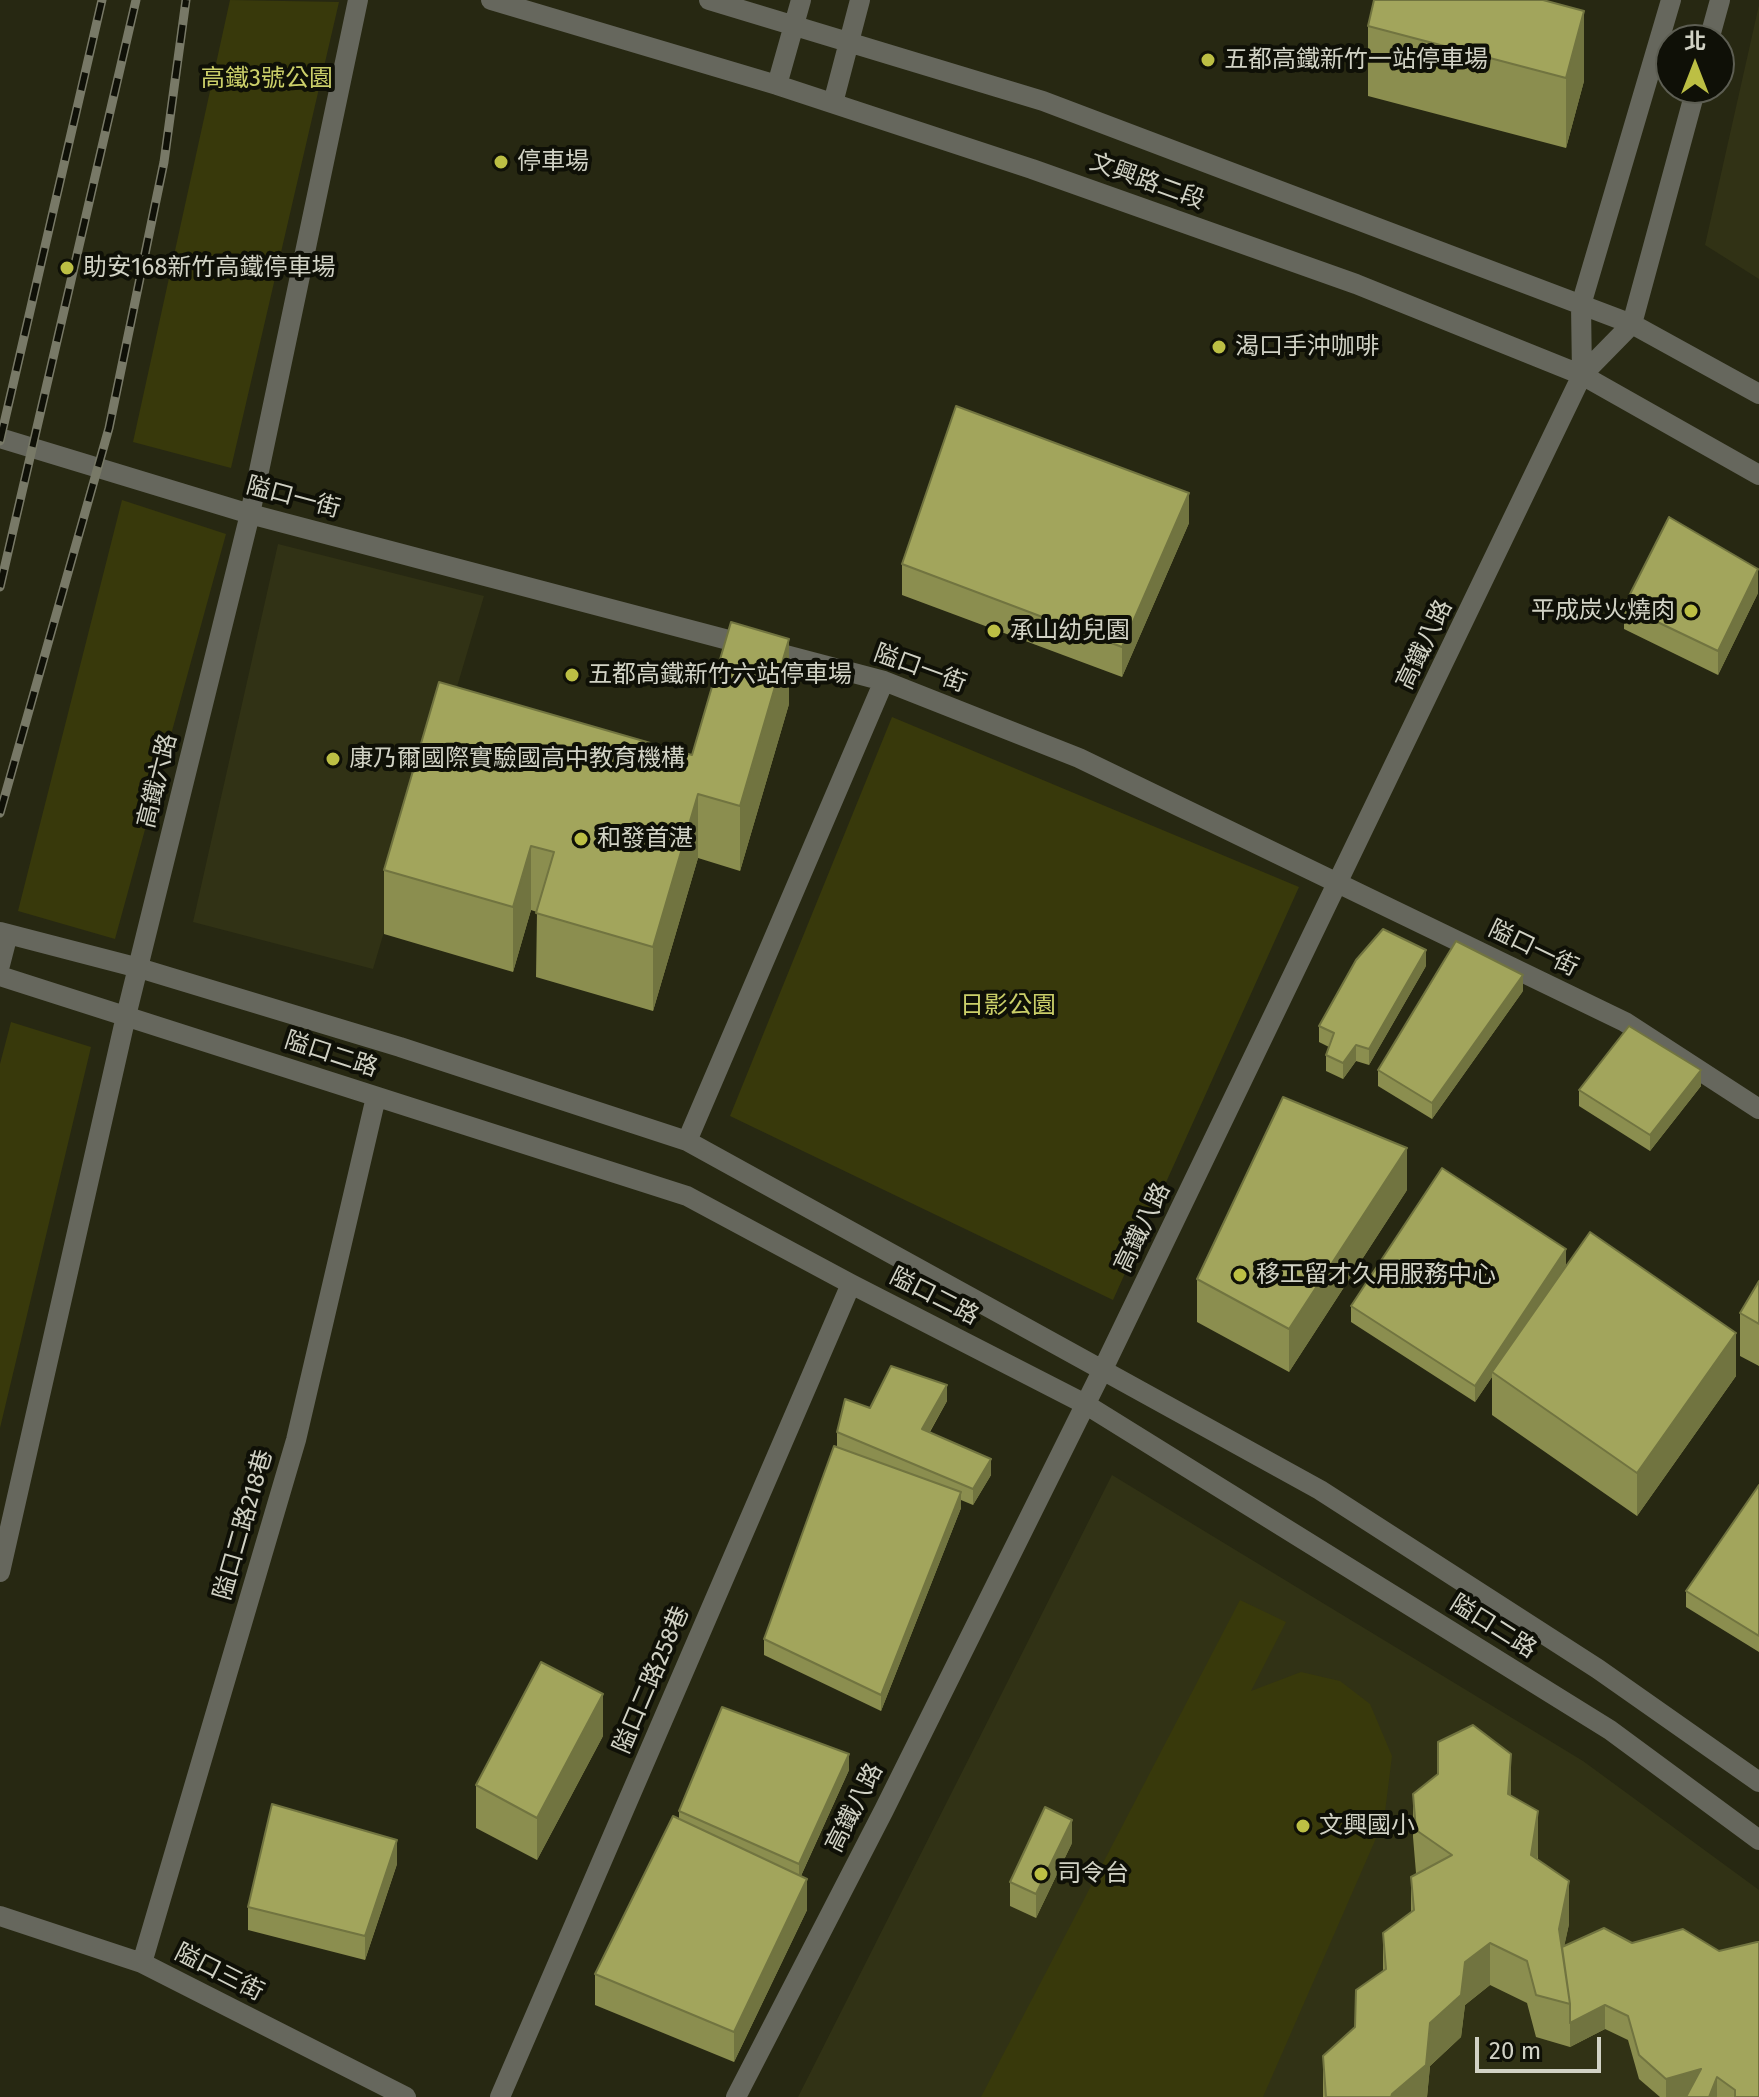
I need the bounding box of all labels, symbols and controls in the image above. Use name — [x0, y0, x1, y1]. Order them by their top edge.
north arrow — [1655, 24, 1735, 104]
text: 北 — [1684, 28, 1706, 55]
place label: 五都高鐵新竹一站停車場 — [1224, 46, 1488, 74]
marker: 五都高鐵新竹一站停車場 — [1199, 51, 1217, 69]
park label: 高鐵3號公園 — [201, 65, 333, 93]
place label: 停車場 — [517, 148, 589, 176]
street label: 文興路二段 — [1086, 148, 1208, 216]
marker: 停車場 — [492, 153, 510, 171]
place label: 助安168新竹高鐵停車場 — [83, 254, 335, 282]
marker: 助安168新竹高鐵停車場 — [58, 259, 76, 277]
place label: 渴口手沖咖啡 — [1235, 333, 1379, 361]
marker: 渴口手沖咖啡 — [1210, 338, 1228, 356]
street label: 隘口一街 — [243, 472, 343, 524]
street label: 高鐵八路 — [1391, 596, 1459, 694]
place label: 平成炭火燒肉 — [1531, 597, 1675, 625]
marker: 平成炭火燒肉 — [1682, 602, 1700, 620]
place label: 承山幼兒園 — [1010, 617, 1130, 645]
marker: 承山幼兒園 — [985, 622, 1003, 640]
street label: 隘口一街 — [870, 639, 970, 699]
place label: 五都高鐵新竹六站停車場 — [588, 661, 852, 689]
marker: 五都高鐵新竹六站停車場 — [563, 666, 581, 684]
street label: 高鐵六路 — [132, 731, 184, 831]
place label: 康乃爾國際實驗國高中教育機構 — [349, 745, 685, 773]
marker: 康乃爾國際實驗國高中教育機構 — [324, 750, 342, 768]
place label: 和發首湛 — [597, 825, 693, 853]
marker: 和發首湛 — [572, 830, 590, 848]
street label: 隘口一街 — [1484, 915, 1582, 983]
park label: 日影公園 — [960, 992, 1056, 1020]
street label: 隘口二路 — [281, 1026, 381, 1084]
street label: 高鐵八路 — [1109, 1179, 1177, 1277]
place label: 移工留才久用服務中心 — [1256, 1261, 1496, 1289]
street label: 隘口二路 — [885, 1262, 983, 1332]
marker: 移工留才久用服務中心 — [1231, 1266, 1249, 1284]
street label: 隘口二路218巷 — [209, 1447, 279, 1603]
street label: 隘口二路 — [1445, 1589, 1541, 1665]
street label: 隘口二路258巷 — [608, 1602, 696, 1758]
street label: 高鐵八路 — [820, 1759, 890, 1857]
place label: 文興國小 — [1319, 1812, 1415, 1840]
marker: 文興國小 — [1294, 1817, 1312, 1835]
place label: 司令台 — [1057, 1860, 1129, 1888]
marker: 司令台 — [1032, 1865, 1050, 1883]
street label: 隘口三街 — [170, 1938, 268, 2008]
scale bar — [1479, 2021, 1605, 2071]
text: 20 m — [1489, 2037, 1541, 2065]

